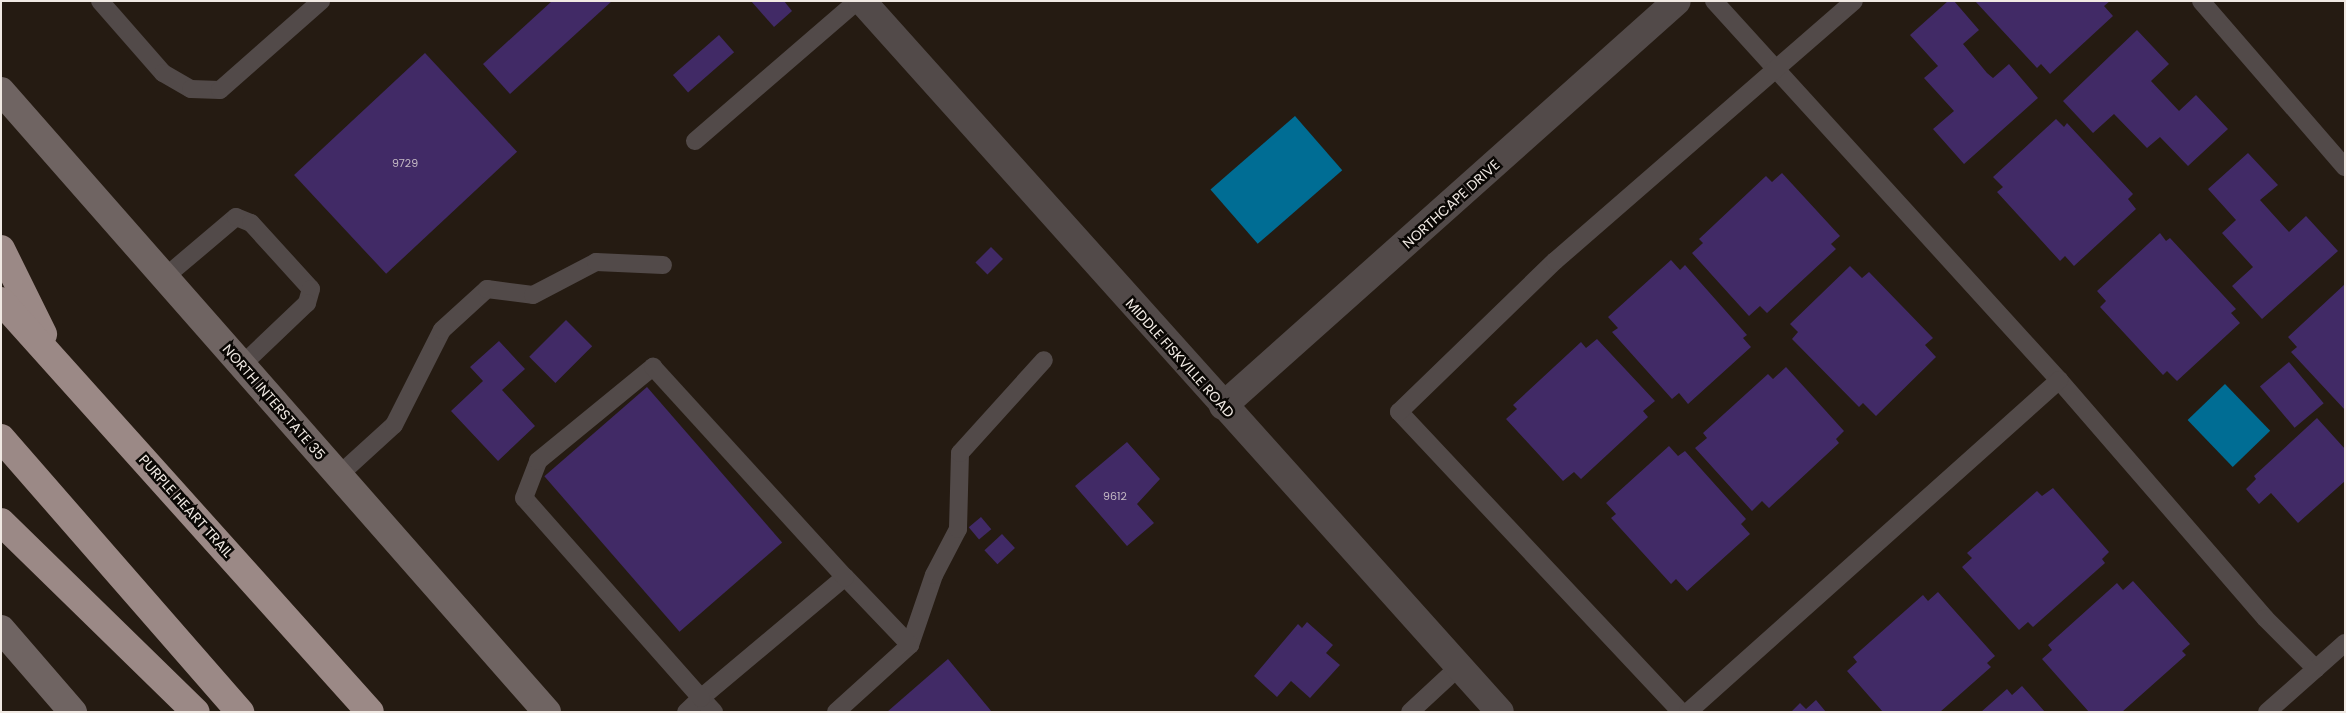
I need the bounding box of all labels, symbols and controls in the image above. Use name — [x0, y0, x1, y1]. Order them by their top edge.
house number: 9729 — [392, 156, 418, 170]
street label: NORTHCAPE DRIVE — [1399, 156, 1503, 252]
street label: MIDDLE FISKVILLE ROAD — [1122, 295, 1238, 421]
street label: NORTH INTERSTATE 35 — [219, 341, 329, 463]
street label: PURPLE HEART TRAIL — [135, 451, 237, 561]
house number: 9612 — [1103, 489, 1127, 503]

